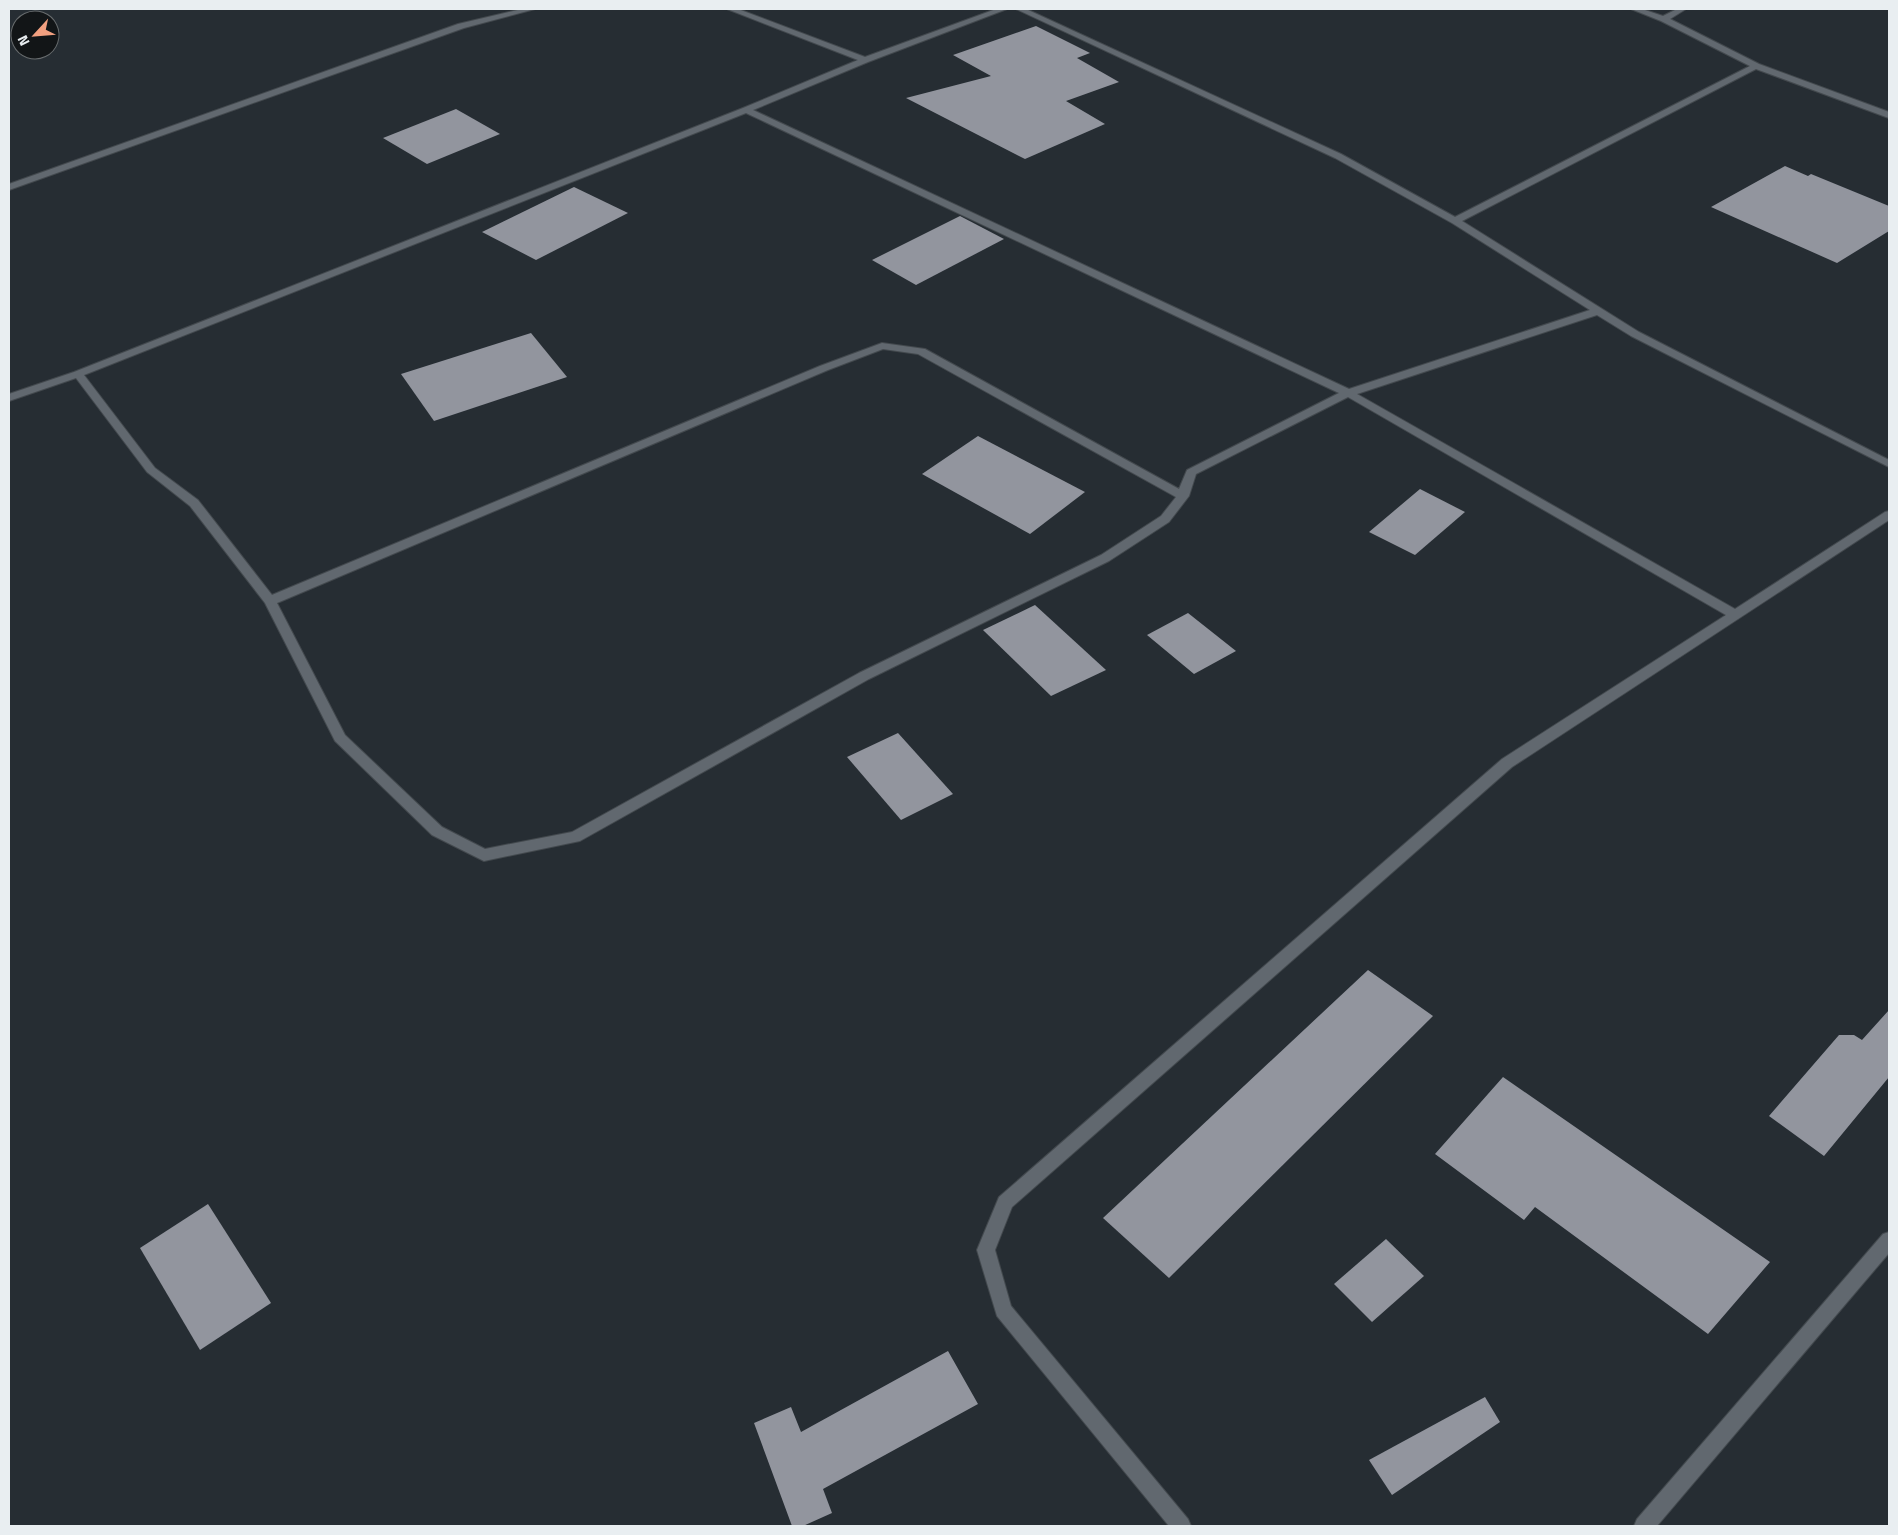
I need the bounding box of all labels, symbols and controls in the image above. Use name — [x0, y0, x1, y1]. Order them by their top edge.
north arrow — [10, 10, 60, 60]
text: N — [11, 32, 34, 50]

